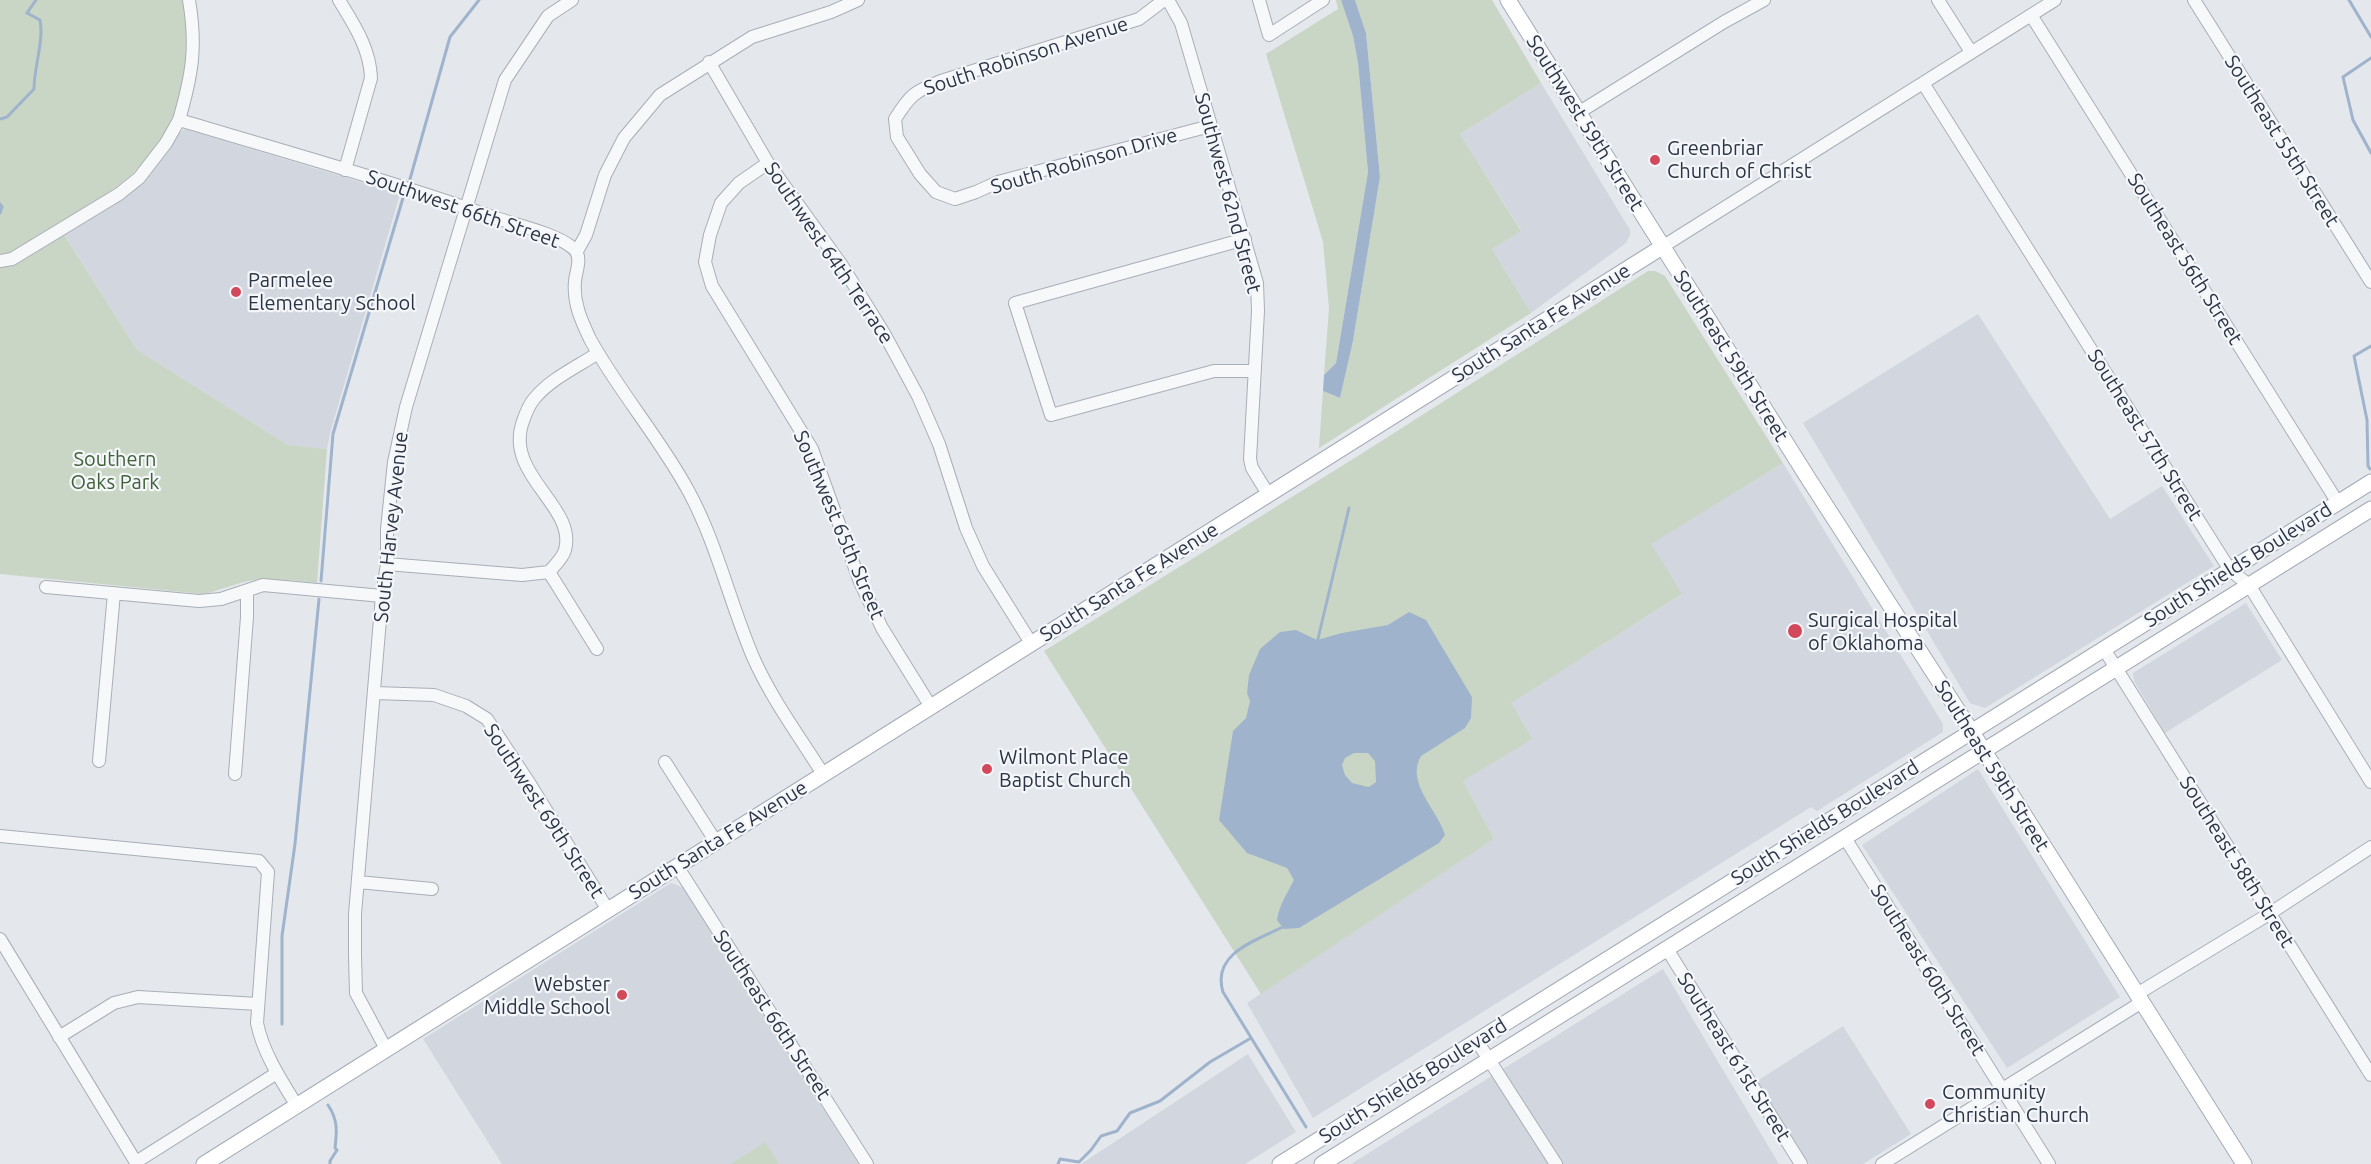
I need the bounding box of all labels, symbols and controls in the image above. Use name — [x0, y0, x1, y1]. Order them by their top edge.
street label: South Robinson Avenue — [921, 12, 1131, 100]
street label: Southwest 59th Street — [1521, 31, 1649, 215]
street label: Southeast 55th Street — [2219, 51, 2345, 231]
street label: Southwest 62nd Street — [1190, 90, 1266, 296]
street label: South Robinson Drive — [988, 123, 1180, 199]
place label: Greenbriar Church of Christ — [1667, 136, 1812, 183]
marker: Greenbriar Church of Christ — [1648, 153, 1662, 167]
street label: Southwest 64th Terrace — [759, 158, 899, 348]
street label: Southwest 66th Street — [363, 165, 563, 253]
street label: Southeast 56th Street — [2122, 169, 2248, 349]
street label: South Santa Fe Avenue — [1447, 258, 1635, 388]
street label: Southeast 59th Street — [1668, 266, 1794, 446]
place label: Parmelee Elementary School — [248, 268, 415, 315]
marker: Parmelee Elementary School — [229, 285, 243, 299]
street label: Southeast 57th Street — [2082, 345, 2208, 525]
street label: Southwest 65th Street — [788, 427, 890, 623]
street label: South Harvey Avenue — [369, 430, 413, 624]
park label: Southern Oaks Park — [71, 447, 159, 494]
street label: South Shields Boulevard — [2140, 497, 2336, 633]
street label: South Santa Fe Avenue — [1035, 517, 1223, 647]
place label: Surgical Hospital of Oklahoma — [1808, 608, 1957, 655]
marker: Surgical Hospital of Oklahoma — [1786, 622, 1804, 640]
street label: Southeast 59th Street — [1929, 676, 2055, 856]
street label: Southwest 69th Street — [479, 719, 609, 903]
place label: Wilmont Place Baptist Church — [999, 745, 1131, 792]
street label: South Shields Boulevard — [1727, 755, 1923, 891]
marker: Wilmont Place Baptist Church — [980, 762, 994, 776]
street label: Southeast 58th Street — [2174, 772, 2300, 952]
street label: South Santa Fe Avenue — [624, 775, 812, 905]
street label: Southeast 60th Street — [1865, 880, 1991, 1060]
street label: Southeast 66th Street — [708, 926, 836, 1104]
street label: Southeast 61st Street — [1672, 968, 1796, 1146]
place label: Webster Middle School — [484, 972, 610, 1019]
marker: Webster Middle School — [615, 988, 629, 1002]
street label: South Shields Boulevard — [1315, 1013, 1511, 1149]
place label: Community Christian Church — [1942, 1080, 2089, 1127]
marker: Community Christian Church — [1923, 1097, 1937, 1111]

